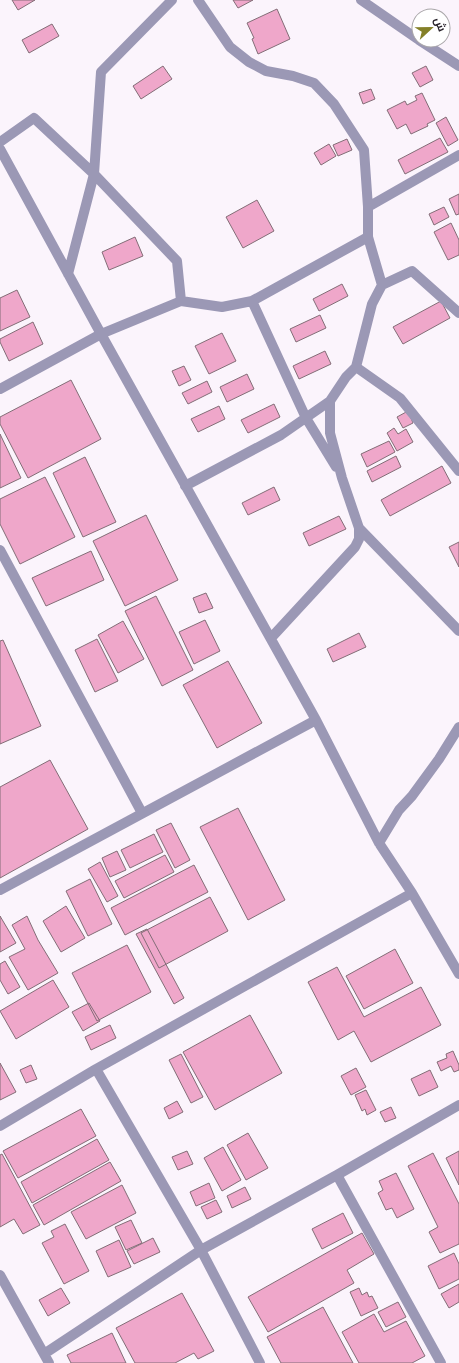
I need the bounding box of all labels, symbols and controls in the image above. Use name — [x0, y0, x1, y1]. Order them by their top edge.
north arrow — [411, 8, 451, 48]
text: ش — [431, 15, 449, 33]

